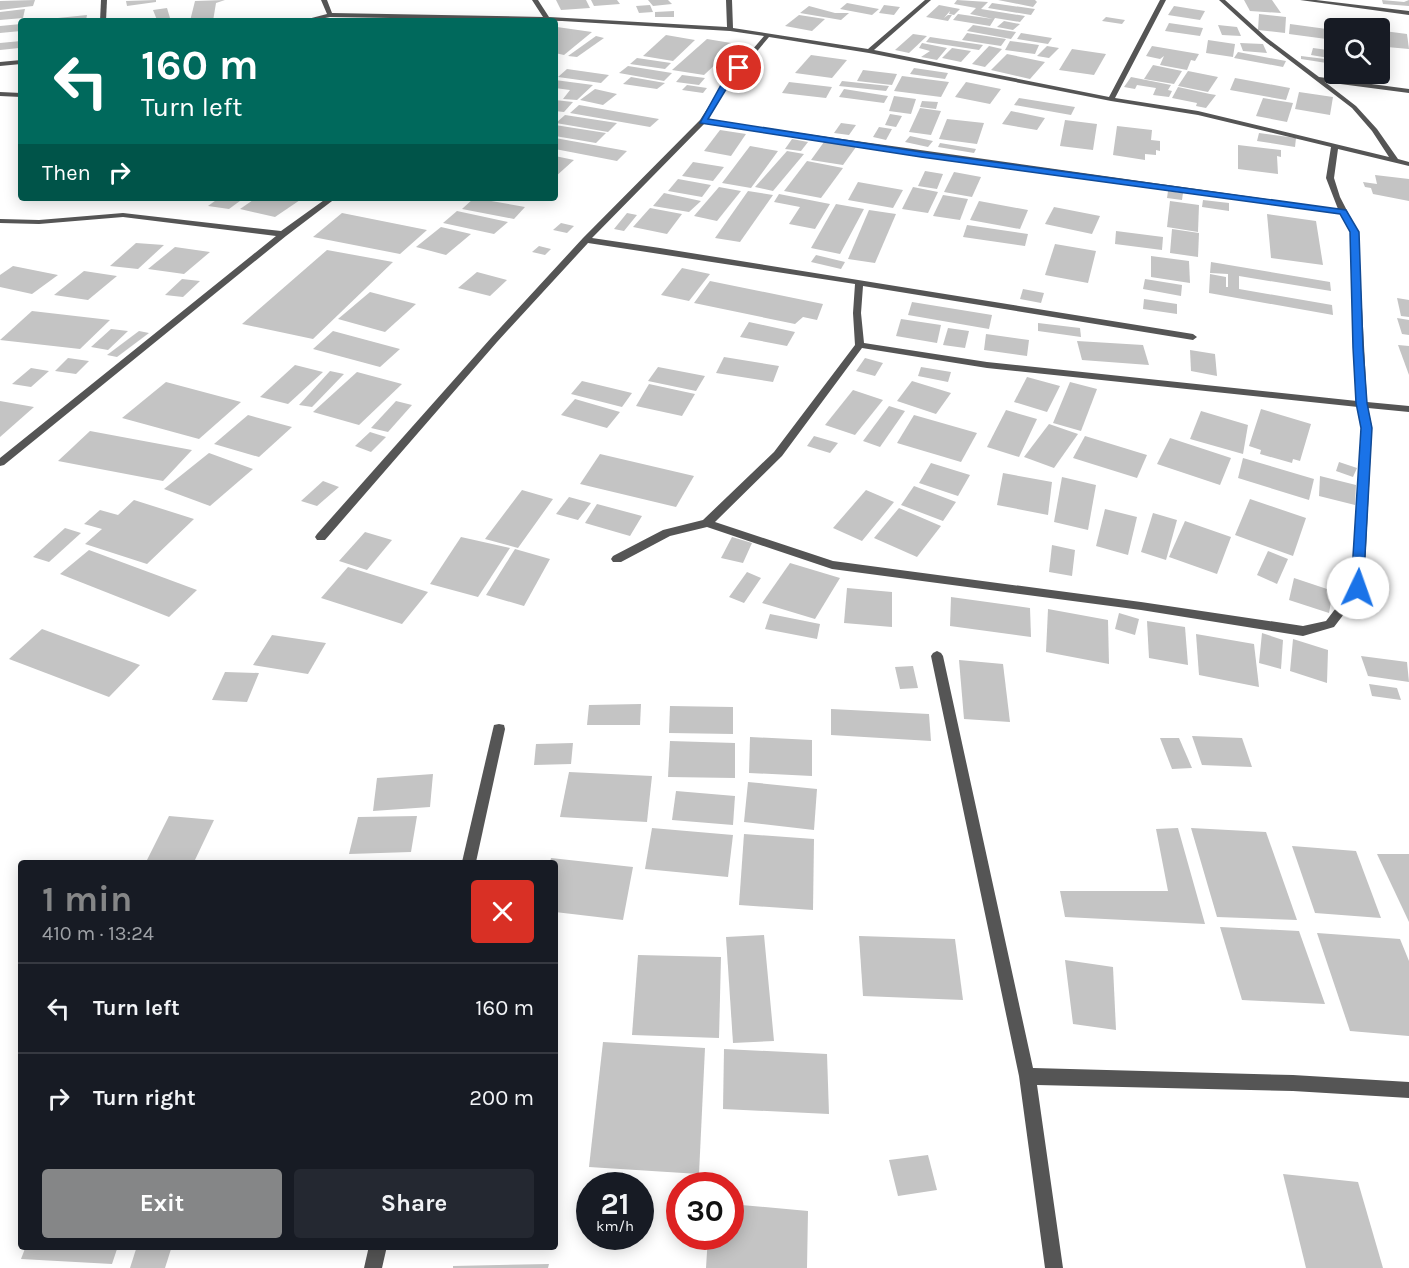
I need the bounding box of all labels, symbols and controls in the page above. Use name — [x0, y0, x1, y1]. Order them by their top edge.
map controls — [1324, 18, 1390, 84]
button: search — [1324, 18, 1390, 84]
text: 160 m — [141, 40, 259, 90]
icon: left — [42, 42, 120, 120]
pin — [713, 42, 764, 93]
icon: arrive — [722, 51, 755, 84]
text: Turn left — [141, 91, 242, 123]
icon: right — [103, 156, 136, 189]
text: Then — [42, 160, 91, 186]
position arrow — [1326, 556, 1390, 620]
text: 1 min — [42, 878, 132, 920]
button: close — [471, 880, 534, 943]
text: 410 m · 13:24 — [42, 922, 154, 945]
icon: left — [42, 992, 75, 1025]
text: Turn left — [93, 995, 180, 1021]
text: 160 m — [475, 995, 534, 1021]
icon: right — [42, 1082, 75, 1115]
text: Turn right — [93, 1085, 196, 1111]
text: 200 m — [469, 1085, 534, 1111]
button: Exit — [42, 1169, 282, 1238]
button: Share — [294, 1169, 534, 1238]
speed limit sign: 30 — [666, 1172, 744, 1250]
text: 21 — [601, 1186, 629, 1222]
text: km/h — [596, 1217, 634, 1235]

